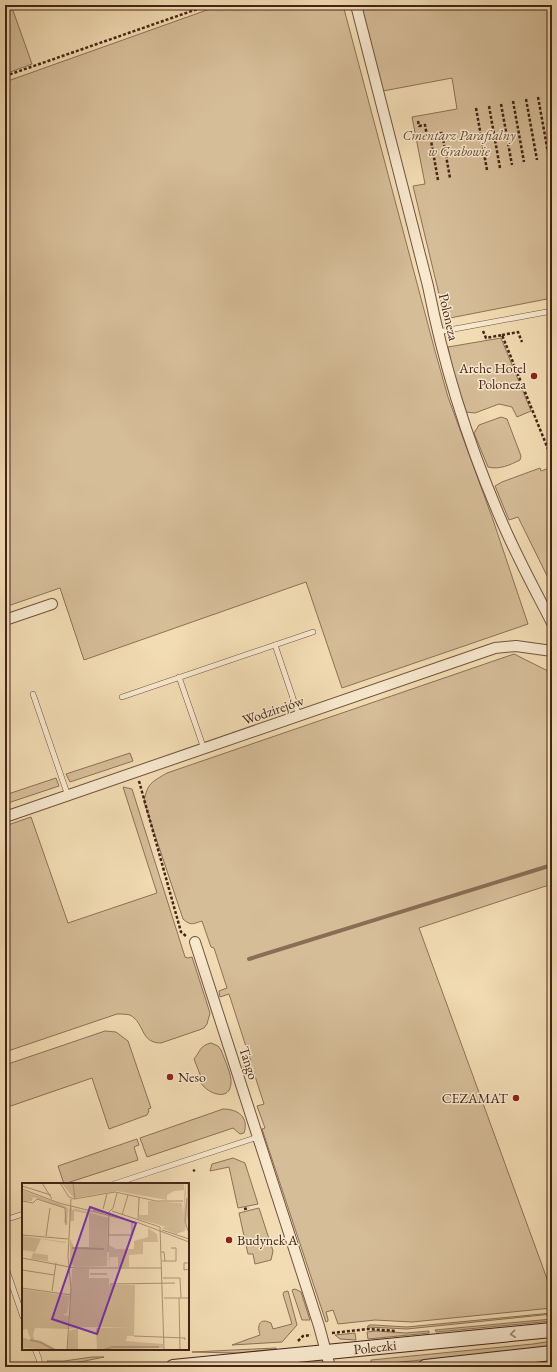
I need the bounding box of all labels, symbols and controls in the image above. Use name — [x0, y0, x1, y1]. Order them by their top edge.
park label: Cmentarz Parafialny w Grabowie — [402, 126, 516, 160]
street label: Poloneza — [435, 292, 463, 343]
place label: Arche Hotel Poloneza — [458, 359, 527, 393]
marker: Arche Hotel Poloneza — [529, 371, 539, 381]
street label: Wodzirejów — [240, 691, 306, 729]
street label: Tango — [235, 1044, 263, 1082]
place label: Neso — [178, 1068, 206, 1086]
marker: Neso — [165, 1072, 175, 1082]
place label: CEZAMAT — [442, 1089, 509, 1107]
marker: CEZAMAT — [511, 1093, 521, 1103]
inset map — [22, 1183, 189, 1350]
place label: Budynek A — [237, 1231, 298, 1249]
marker: Budynek A — [224, 1235, 234, 1245]
one-way arrow — [510, 1329, 516, 1338]
street label: Poleczki — [353, 1336, 398, 1358]

